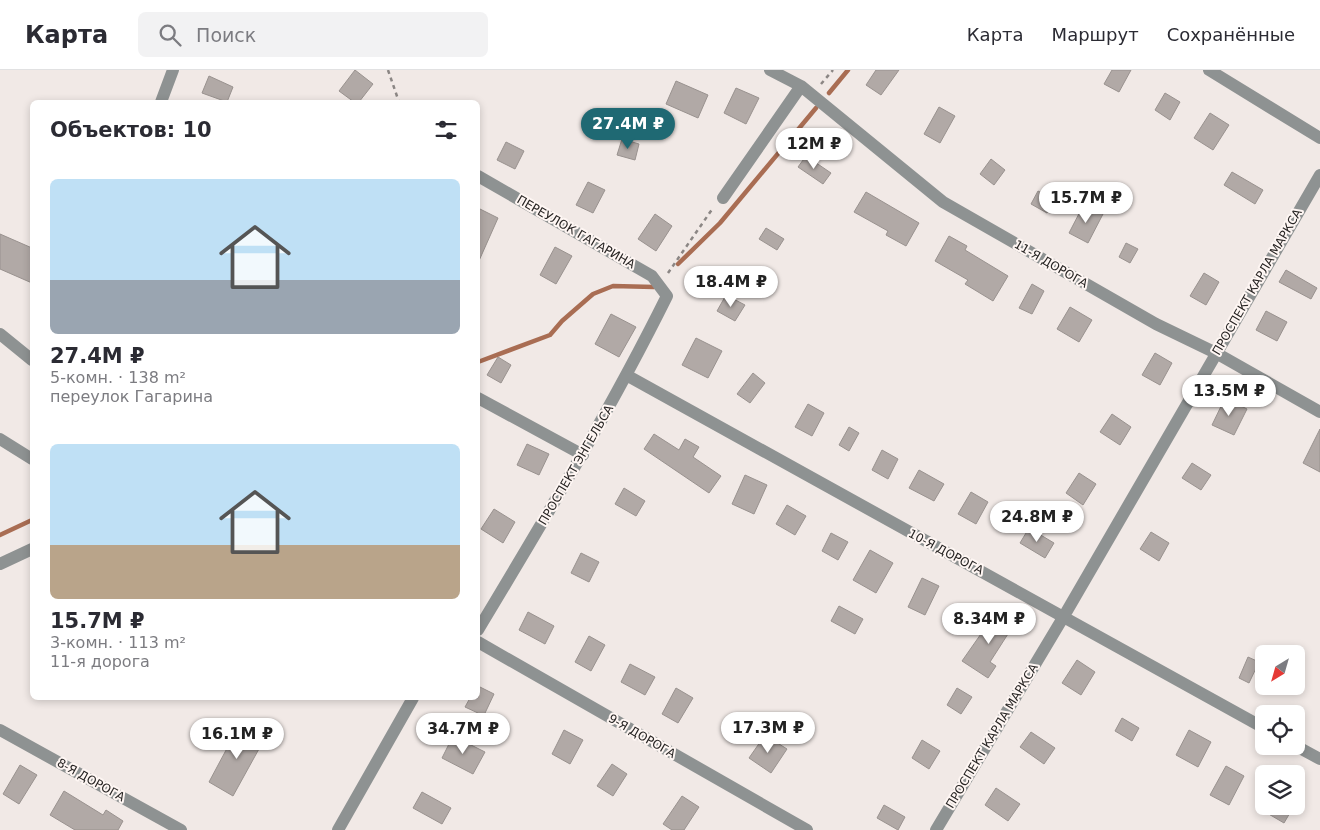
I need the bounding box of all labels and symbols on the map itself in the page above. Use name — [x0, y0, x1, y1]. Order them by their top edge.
pin: 27.4M ₽ — [582, 108, 674, 150]
pin: 12M ₽ — [779, 128, 849, 170]
pin: 15.7M ₽ — [1040, 182, 1132, 224]
street label: ПЕРЕУЛОК ГАГАРИНА — [514, 192, 638, 272]
street label: ПРОСПЕКТ КАРЛА МАРКСА — [1209, 206, 1305, 358]
street label: 11-Я ДОРОГА — [1012, 237, 1091, 291]
pin: 18.4M ₽ — [685, 266, 777, 308]
pin: 13.5M ₽ — [1183, 374, 1275, 417]
street label: ПРОСПЕКТ ЭНГЕЛЬСА — [536, 402, 617, 528]
pin: 24.8M ₽ — [991, 500, 1083, 543]
street label: 10-Я ДОРОГА — [906, 526, 987, 578]
pin: 8.34M ₽ — [943, 602, 1035, 645]
north arrow — [1255, 645, 1305, 695]
street label: ПРОСПЕКТ КАРЛА МАРКСА — [943, 660, 1041, 811]
street label: 9-Я ДОРОГА — [606, 711, 679, 761]
pin: 34.7M ₽ — [417, 712, 509, 755]
pin: 17.3M ₽ — [722, 712, 814, 754]
pin: 16.1M ₽ — [191, 718, 283, 760]
street label: 8-Я ДОРОГА — [55, 756, 128, 805]

